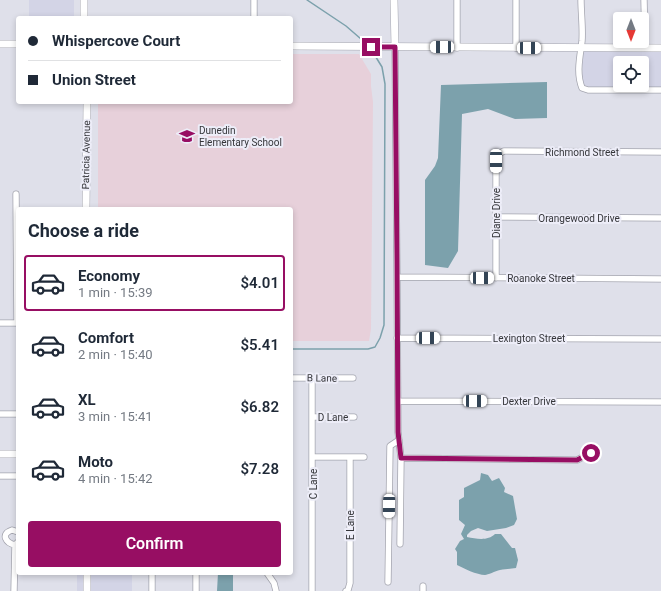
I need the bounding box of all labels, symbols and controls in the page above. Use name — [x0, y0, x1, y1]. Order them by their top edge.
north arrow — [613, 12, 649, 48]
map controls — [613, 12, 649, 92]
text: Whispercove Court — [52, 32, 180, 50]
route end — [362, 38, 380, 56]
car — [430, 41, 454, 53]
car — [517, 42, 541, 54]
button: locate — [613, 56, 649, 92]
text: Union Street — [52, 71, 136, 89]
street label: Patricia Avenue — [80, 120, 92, 190]
place label: Dunedin Elementary School — [199, 125, 282, 148]
school or university icon: Dunedin Elementary School — [178, 127, 196, 145]
street label: Richmond Street — [545, 147, 619, 158]
car — [490, 149, 502, 173]
street label: Diane Drive — [491, 188, 502, 238]
street label: Orangewood Drive — [538, 213, 620, 224]
text: Choose a ride — [28, 220, 139, 241]
icon: car — [30, 265, 66, 301]
text: Economy — [78, 267, 140, 285]
car — [470, 272, 494, 284]
street label: Roanoke Street — [507, 273, 575, 284]
text: $4.01 — [240, 274, 279, 292]
text: 1 min · 15:39 — [78, 285, 153, 300]
icon: car — [30, 327, 66, 363]
text: Comfort — [78, 329, 134, 347]
car — [416, 332, 440, 344]
street label: Lexington Street — [493, 333, 565, 344]
text: $5.41 — [240, 336, 279, 354]
text: 2 min · 15:40 — [78, 347, 153, 362]
street label: B Lane — [307, 372, 337, 384]
icon: car — [30, 389, 66, 425]
text: XL — [78, 391, 96, 409]
car — [463, 395, 487, 407]
street label: Dexter Drive — [502, 396, 556, 407]
text: $6.82 — [240, 398, 279, 416]
text: 3 min · 15:41 — [78, 409, 153, 424]
street label: D Lane — [318, 412, 348, 423]
route start — [582, 444, 600, 462]
icon: car — [30, 451, 66, 487]
text: Moto — [78, 453, 113, 471]
text: $7.28 — [240, 460, 279, 478]
street label: C Lane — [308, 469, 319, 499]
text: 4 min · 15:42 — [78, 471, 153, 486]
car — [383, 494, 395, 518]
street label: E Lane — [345, 510, 356, 540]
button: Confirm — [28, 521, 281, 567]

